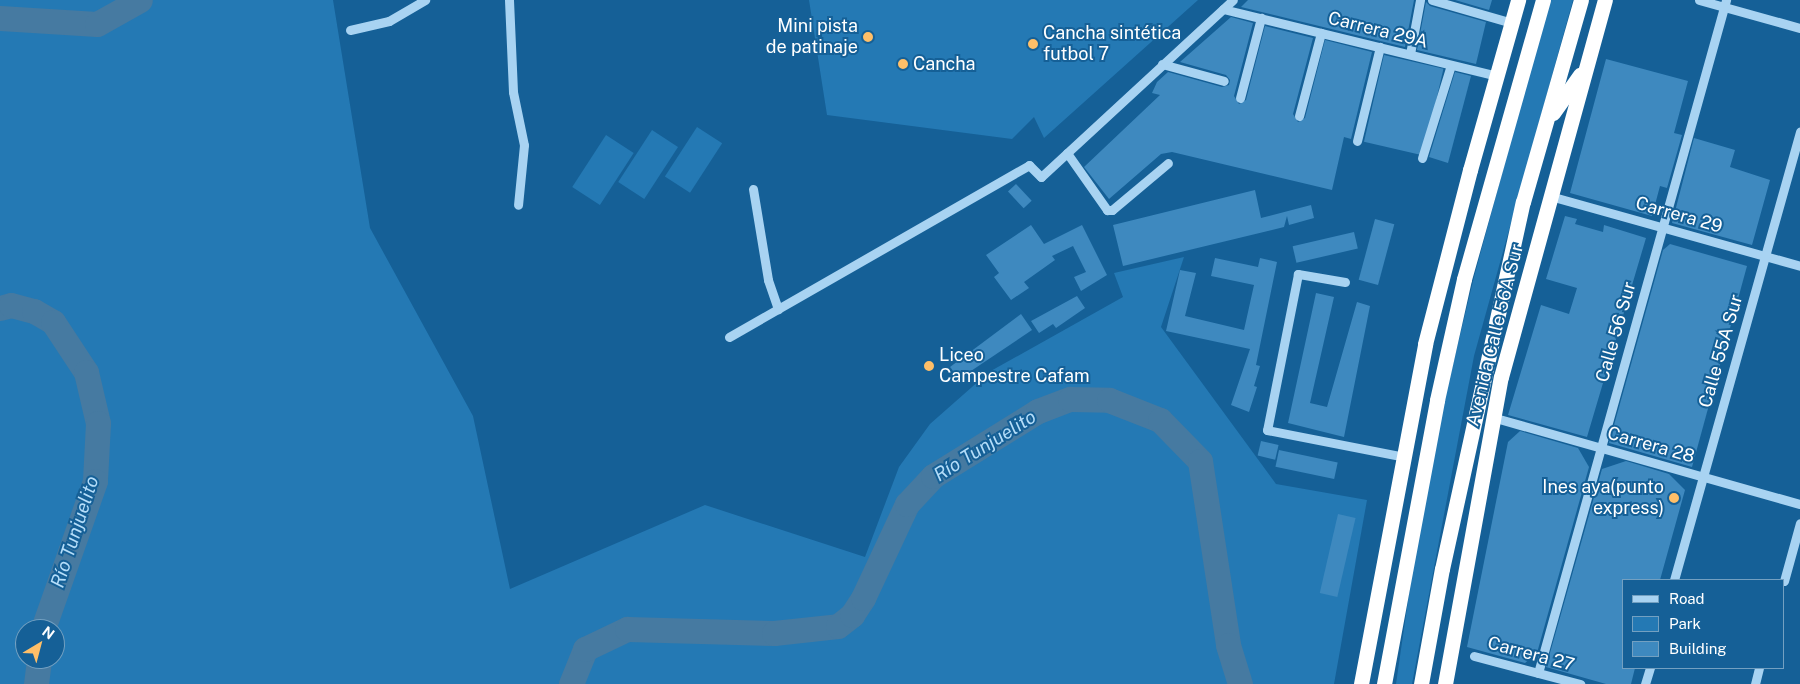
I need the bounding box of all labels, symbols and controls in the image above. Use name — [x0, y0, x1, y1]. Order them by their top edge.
street label: Carrera 29A — [1326, 7, 1430, 53]
place label: Mini pista de patinaje — [766, 16, 858, 58]
place label: Cancha sintética futbol 7 — [1043, 23, 1181, 66]
marker: Mini pista de patinaje — [862, 31, 874, 43]
marker: Cancha sintética futbol 7 — [1027, 38, 1039, 50]
place label: Cancha — [913, 53, 976, 75]
marker: Cancha — [897, 58, 909, 70]
street label: Carrera 29 — [1633, 192, 1725, 238]
street label: Avenida Calle 56A Sur — [1462, 242, 1528, 428]
street label: Calle 56 Sur — [1591, 279, 1641, 385]
street label: Calle 55A Sur — [1695, 292, 1747, 410]
place label: Liceo Campestre Cafam — [939, 345, 1090, 388]
marker: Liceo Campestre Cafam — [923, 360, 935, 372]
water label: Río Tunjuelito — [930, 406, 1040, 486]
street label: Carrera 28 — [1605, 422, 1697, 468]
water label: Río Tunjuelito — [46, 473, 104, 591]
place label: Ines aya(punto express) — [1542, 477, 1664, 520]
marker: Ines aya(punto express) — [1668, 492, 1680, 504]
legend — [1622, 579, 1785, 669]
text: Road — [1669, 590, 1705, 607]
text: Park — [1669, 615, 1701, 632]
north arrow — [15, 619, 65, 669]
text: N — [39, 623, 58, 642]
street label: Carrera 27 — [1485, 632, 1577, 676]
text: Building — [1669, 640, 1727, 657]

